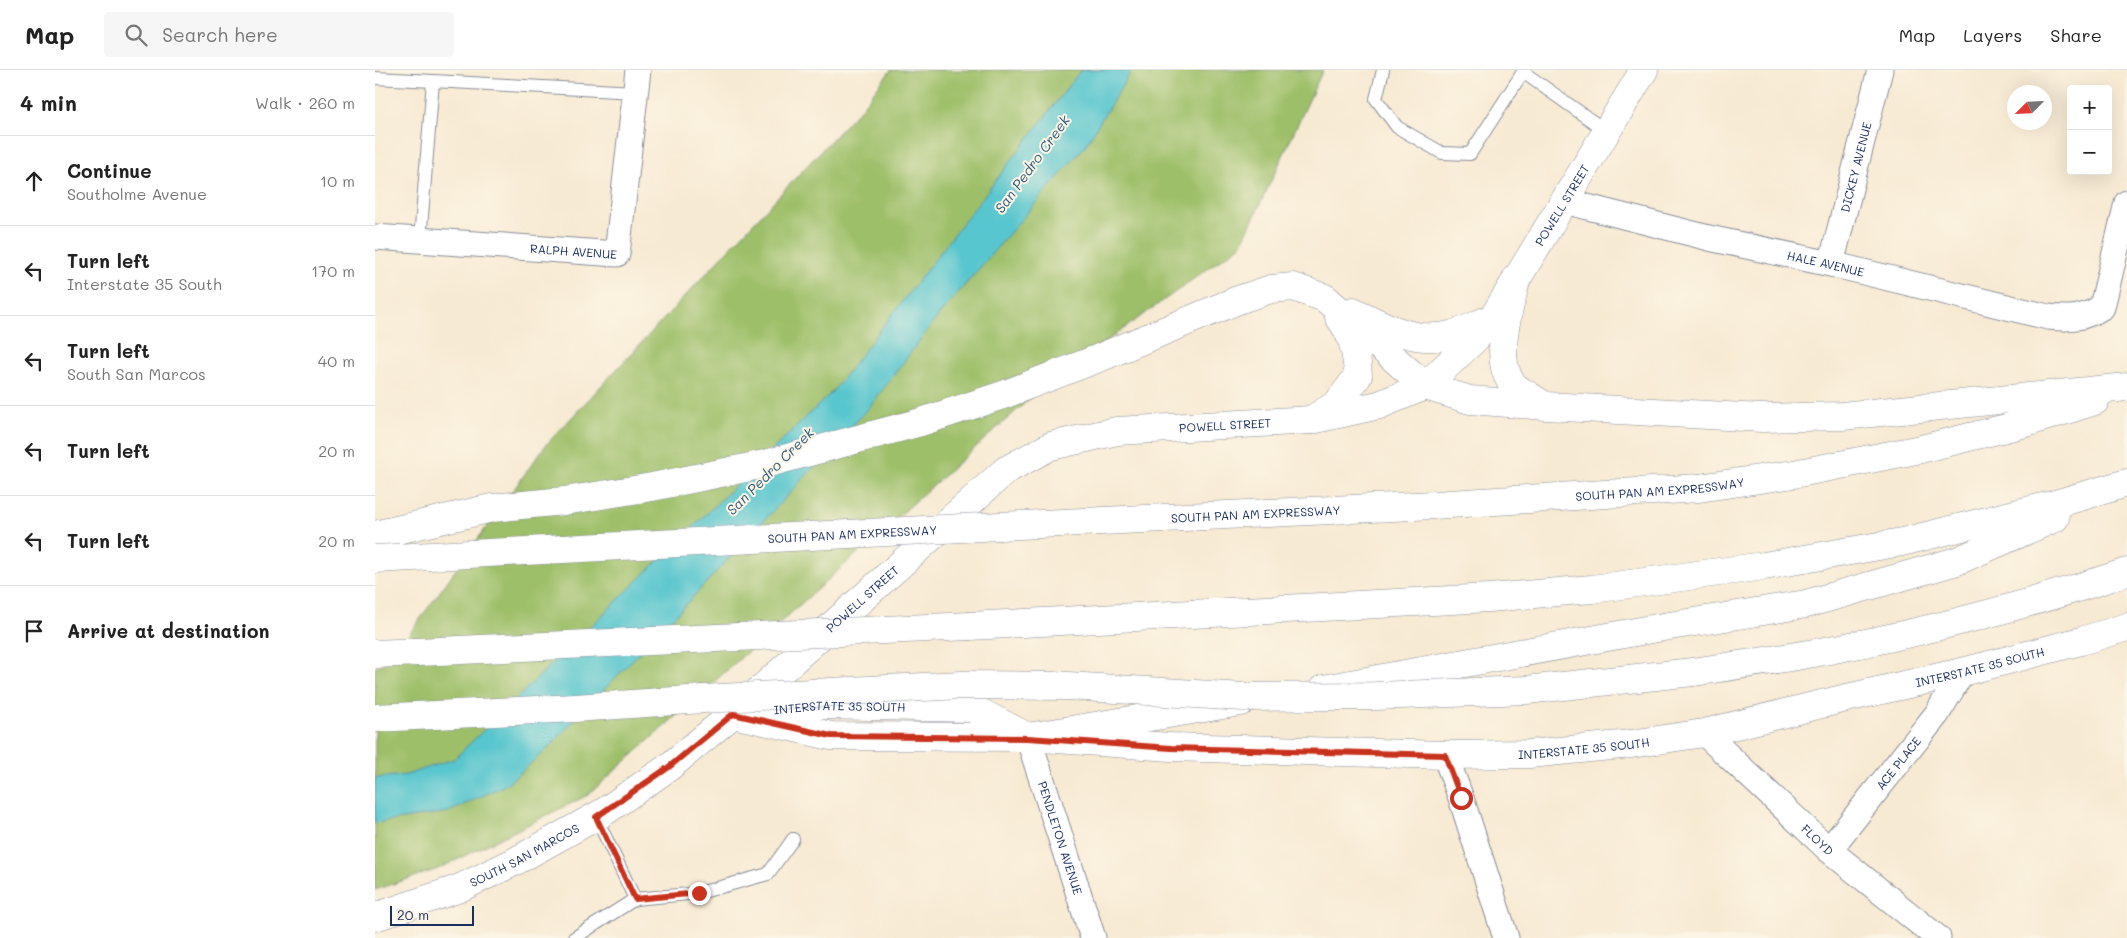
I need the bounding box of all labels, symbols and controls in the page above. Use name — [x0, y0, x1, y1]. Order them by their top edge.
search box — [104, 12, 454, 57]
text: Map — [25, 19, 74, 50]
icon: search — [122, 21, 150, 49]
text: Search here — [162, 22, 278, 47]
text: Map — [1899, 23, 1935, 47]
text: Layers — [1963, 23, 2022, 47]
text: Share — [2050, 23, 2102, 47]
north arrow — [2007, 85, 2052, 130]
map controls — [2067, 85, 2112, 175]
button: + — [2067, 85, 2112, 130]
text: 4 min — [20, 89, 77, 116]
text: Walk · 260 m — [255, 92, 355, 113]
water label: San Pedro Creek — [990, 111, 1074, 217]
street label: DICKEY AVENUE — [1836, 120, 1875, 214]
button: − — [2067, 130, 2112, 175]
text: Continue — [67, 158, 152, 183]
street label: POWELL STREET — [1531, 161, 1593, 249]
icon: ahead — [20, 167, 48, 195]
text: 10 m — [320, 170, 355, 191]
text: Southolme Avenue — [67, 183, 207, 204]
street label: RALPH AVENUE — [530, 240, 618, 262]
street label: HALE AVENUE — [1786, 247, 1866, 280]
text: Turn left — [67, 248, 150, 273]
icon: left — [20, 257, 48, 285]
text: 170 m — [311, 260, 355, 281]
text: Interstate 35 South — [67, 273, 222, 294]
text: Turn left — [67, 338, 150, 363]
icon: left — [20, 347, 48, 375]
text: 40 m — [318, 350, 355, 371]
text: South San Marcos — [67, 363, 206, 384]
street label: POWELL STREET — [1179, 414, 1272, 435]
water label: San Pedro Creek — [722, 423, 818, 519]
icon: left — [20, 437, 48, 465]
text: Turn left — [67, 438, 150, 463]
text: 20 m — [318, 440, 355, 461]
street label: SOUTH PAN AM EXPRESSWAY — [1575, 473, 1746, 504]
street label: SOUTH PAN AM EXPRESSWAY — [1171, 502, 1341, 526]
street label: SOUTH PAN AM EXPRESSWAY — [767, 521, 938, 546]
icon: left — [20, 527, 48, 555]
text: Turn left — [67, 528, 150, 553]
text: 20 m — [318, 530, 355, 551]
street label: POWELL STREET — [822, 562, 902, 635]
icon: arrive — [20, 617, 48, 645]
text: Arrive at destination — [67, 618, 270, 643]
street label: INTERSTATE 35 SOUTH — [1914, 643, 2046, 690]
street label: INTERSTATE 35 SOUTH — [773, 697, 906, 718]
street label: INTERSTATE 35 SOUTH — [1518, 733, 1651, 762]
street label: ACE PLACE — [1872, 733, 1924, 793]
street label: PENDLETON AVENUE — [1035, 779, 1086, 897]
route start — [1450, 787, 1473, 810]
street label: SOUTH SAN MARCOS — [467, 819, 582, 890]
street label: FLOYD — [1798, 821, 1837, 859]
route end — [688, 882, 711, 905]
scale bar — [390, 903, 474, 926]
text: 20 m — [397, 905, 429, 924]

